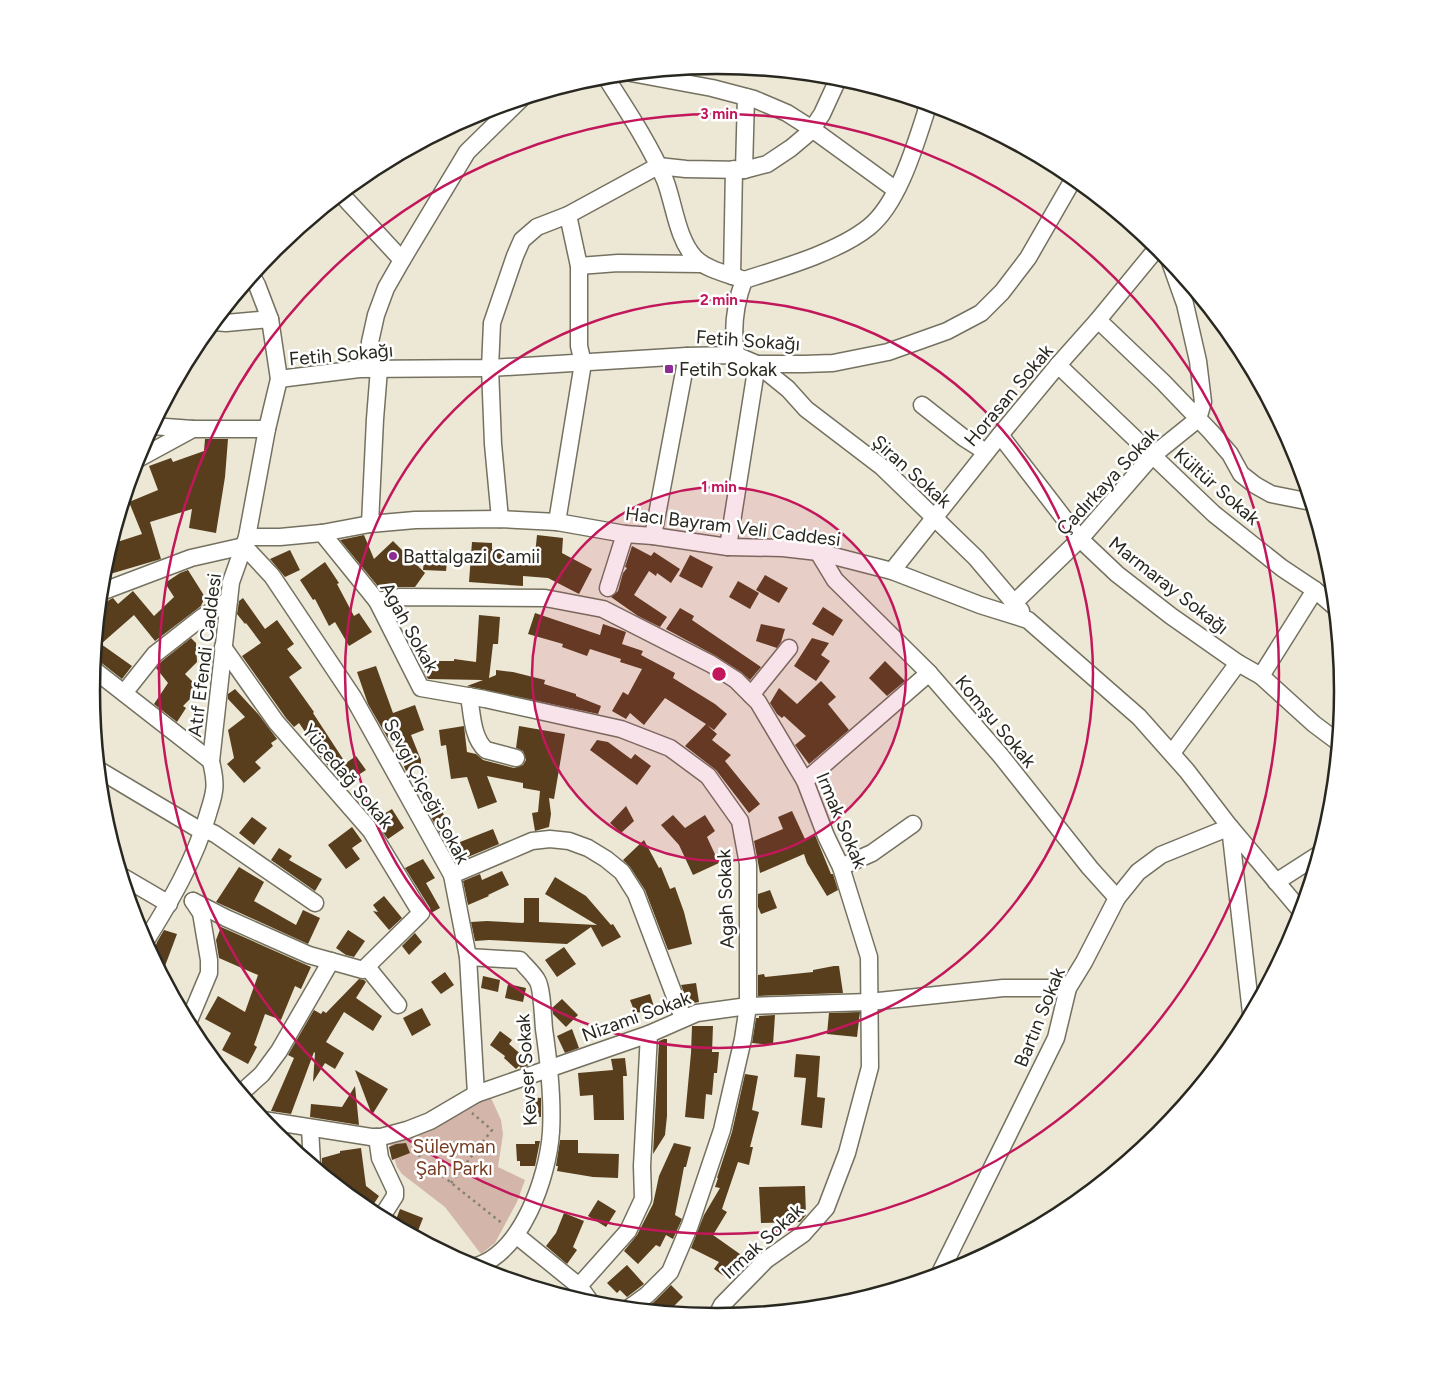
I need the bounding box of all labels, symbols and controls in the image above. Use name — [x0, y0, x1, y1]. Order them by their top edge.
text: 3 min — [700, 105, 738, 123]
text: 2 min — [700, 291, 738, 309]
street label: Fetih Sokağı — [695, 325, 801, 356]
street label: Fetih Sokağı — [288, 338, 394, 371]
street label: Horasan Sokak — [959, 339, 1058, 451]
place label: Fetih Sokak — [679, 358, 778, 381]
marker: Fetih Sokak — [663, 363, 675, 375]
street label: Çadırkaya Sokak — [1052, 422, 1164, 540]
street label: Şiran Sokak — [868, 430, 956, 513]
street label: Kültür Sokak — [1169, 443, 1265, 530]
text: 1 min — [701, 478, 737, 496]
street label: Hacı Bayram Veli Caddesi — [624, 502, 842, 551]
street label: Marmaray Sokağı — [1104, 531, 1233, 639]
place label: Battalgazi Camii — [403, 545, 540, 568]
marker: Battalgazi Camii — [387, 550, 399, 562]
street label: Atıf Efendi Caddesi — [183, 572, 226, 738]
street label: Agah Sokak — [375, 578, 444, 677]
centre of rings — [710, 665, 728, 683]
street label: Komşu Sokak — [950, 670, 1041, 773]
street label: Sevgi Çiçeği Sokak — [379, 715, 475, 869]
street label: Yücedağ Sokak — [297, 719, 399, 834]
street label: Irmak Sokak — [811, 769, 872, 872]
street label: Agah Sokak — [712, 848, 739, 949]
street label: Bartın Sokak — [1009, 963, 1070, 1070]
street label: Nizami Sokak — [579, 986, 694, 1047]
street label: Kevser Sokak — [511, 1012, 542, 1127]
park label: Süleyman Şah Parkı — [412, 1135, 496, 1180]
street label: Irmak Sokak — [717, 1198, 808, 1284]

